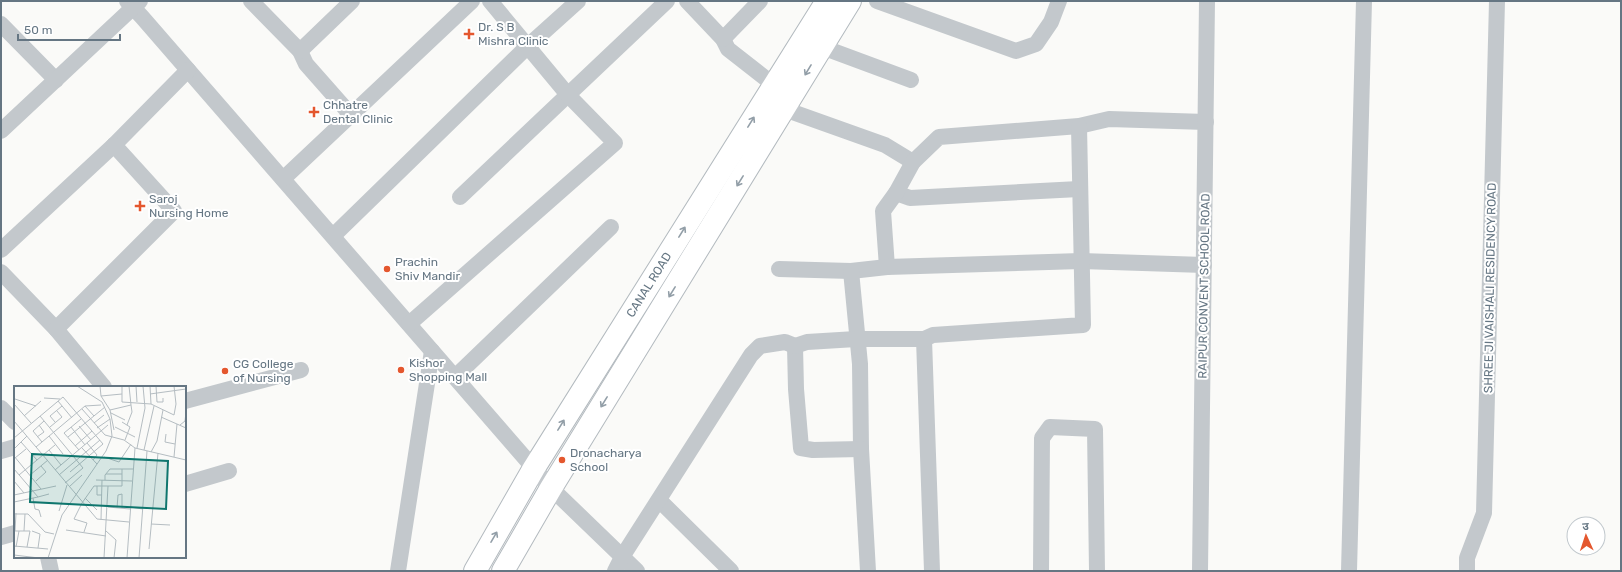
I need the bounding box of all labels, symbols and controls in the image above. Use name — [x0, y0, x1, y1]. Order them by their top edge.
scale bar — [18, 16, 120, 42]
place label: Dr. S B Mishra Clinic — [478, 20, 549, 48]
text: 50 m — [24, 23, 52, 37]
marker: Dr. S B Mishra Clinic — [463, 28, 475, 40]
one-way arrow — [804, 64, 812, 76]
place label: Chhatre Dental Clinic — [323, 98, 393, 126]
marker: Chhatre Dental Clinic — [308, 106, 320, 118]
one-way arrow — [747, 117, 755, 128]
one-way arrow — [736, 175, 744, 187]
street label: SHREE JI VAISHALI RESIDENCY ROAD — [1481, 183, 1499, 393]
place label: Saroj Nursing Home — [149, 192, 229, 220]
street label: RAIPUR CONVENT SCHOOL ROAD — [1195, 193, 1213, 379]
marker: Saroj Nursing Home — [134, 200, 146, 212]
one-way arrow — [678, 226, 686, 238]
street label: CANAL ROAD — [623, 250, 675, 320]
place label: Prachin Shiv Mandir — [395, 255, 460, 283]
marker: Prachin Shiv Mandir — [382, 264, 392, 274]
one-way arrow — [668, 286, 676, 298]
place label: Kishor Shopping Mall — [409, 356, 487, 384]
place label: CG College of Nursing — [233, 357, 294, 385]
marker: Kishor Shopping Mall — [396, 365, 406, 375]
marker: CG College of Nursing — [220, 366, 230, 376]
inset map — [14, 386, 186, 558]
one-way arrow — [600, 397, 609, 408]
one-way arrow — [557, 419, 565, 431]
place label: Dronacharya School — [570, 446, 642, 474]
marker: Dronacharya School — [557, 455, 567, 465]
north arrow — [1566, 516, 1606, 556]
text: उ — [1582, 520, 1590, 533]
one-way arrow — [491, 531, 499, 543]

